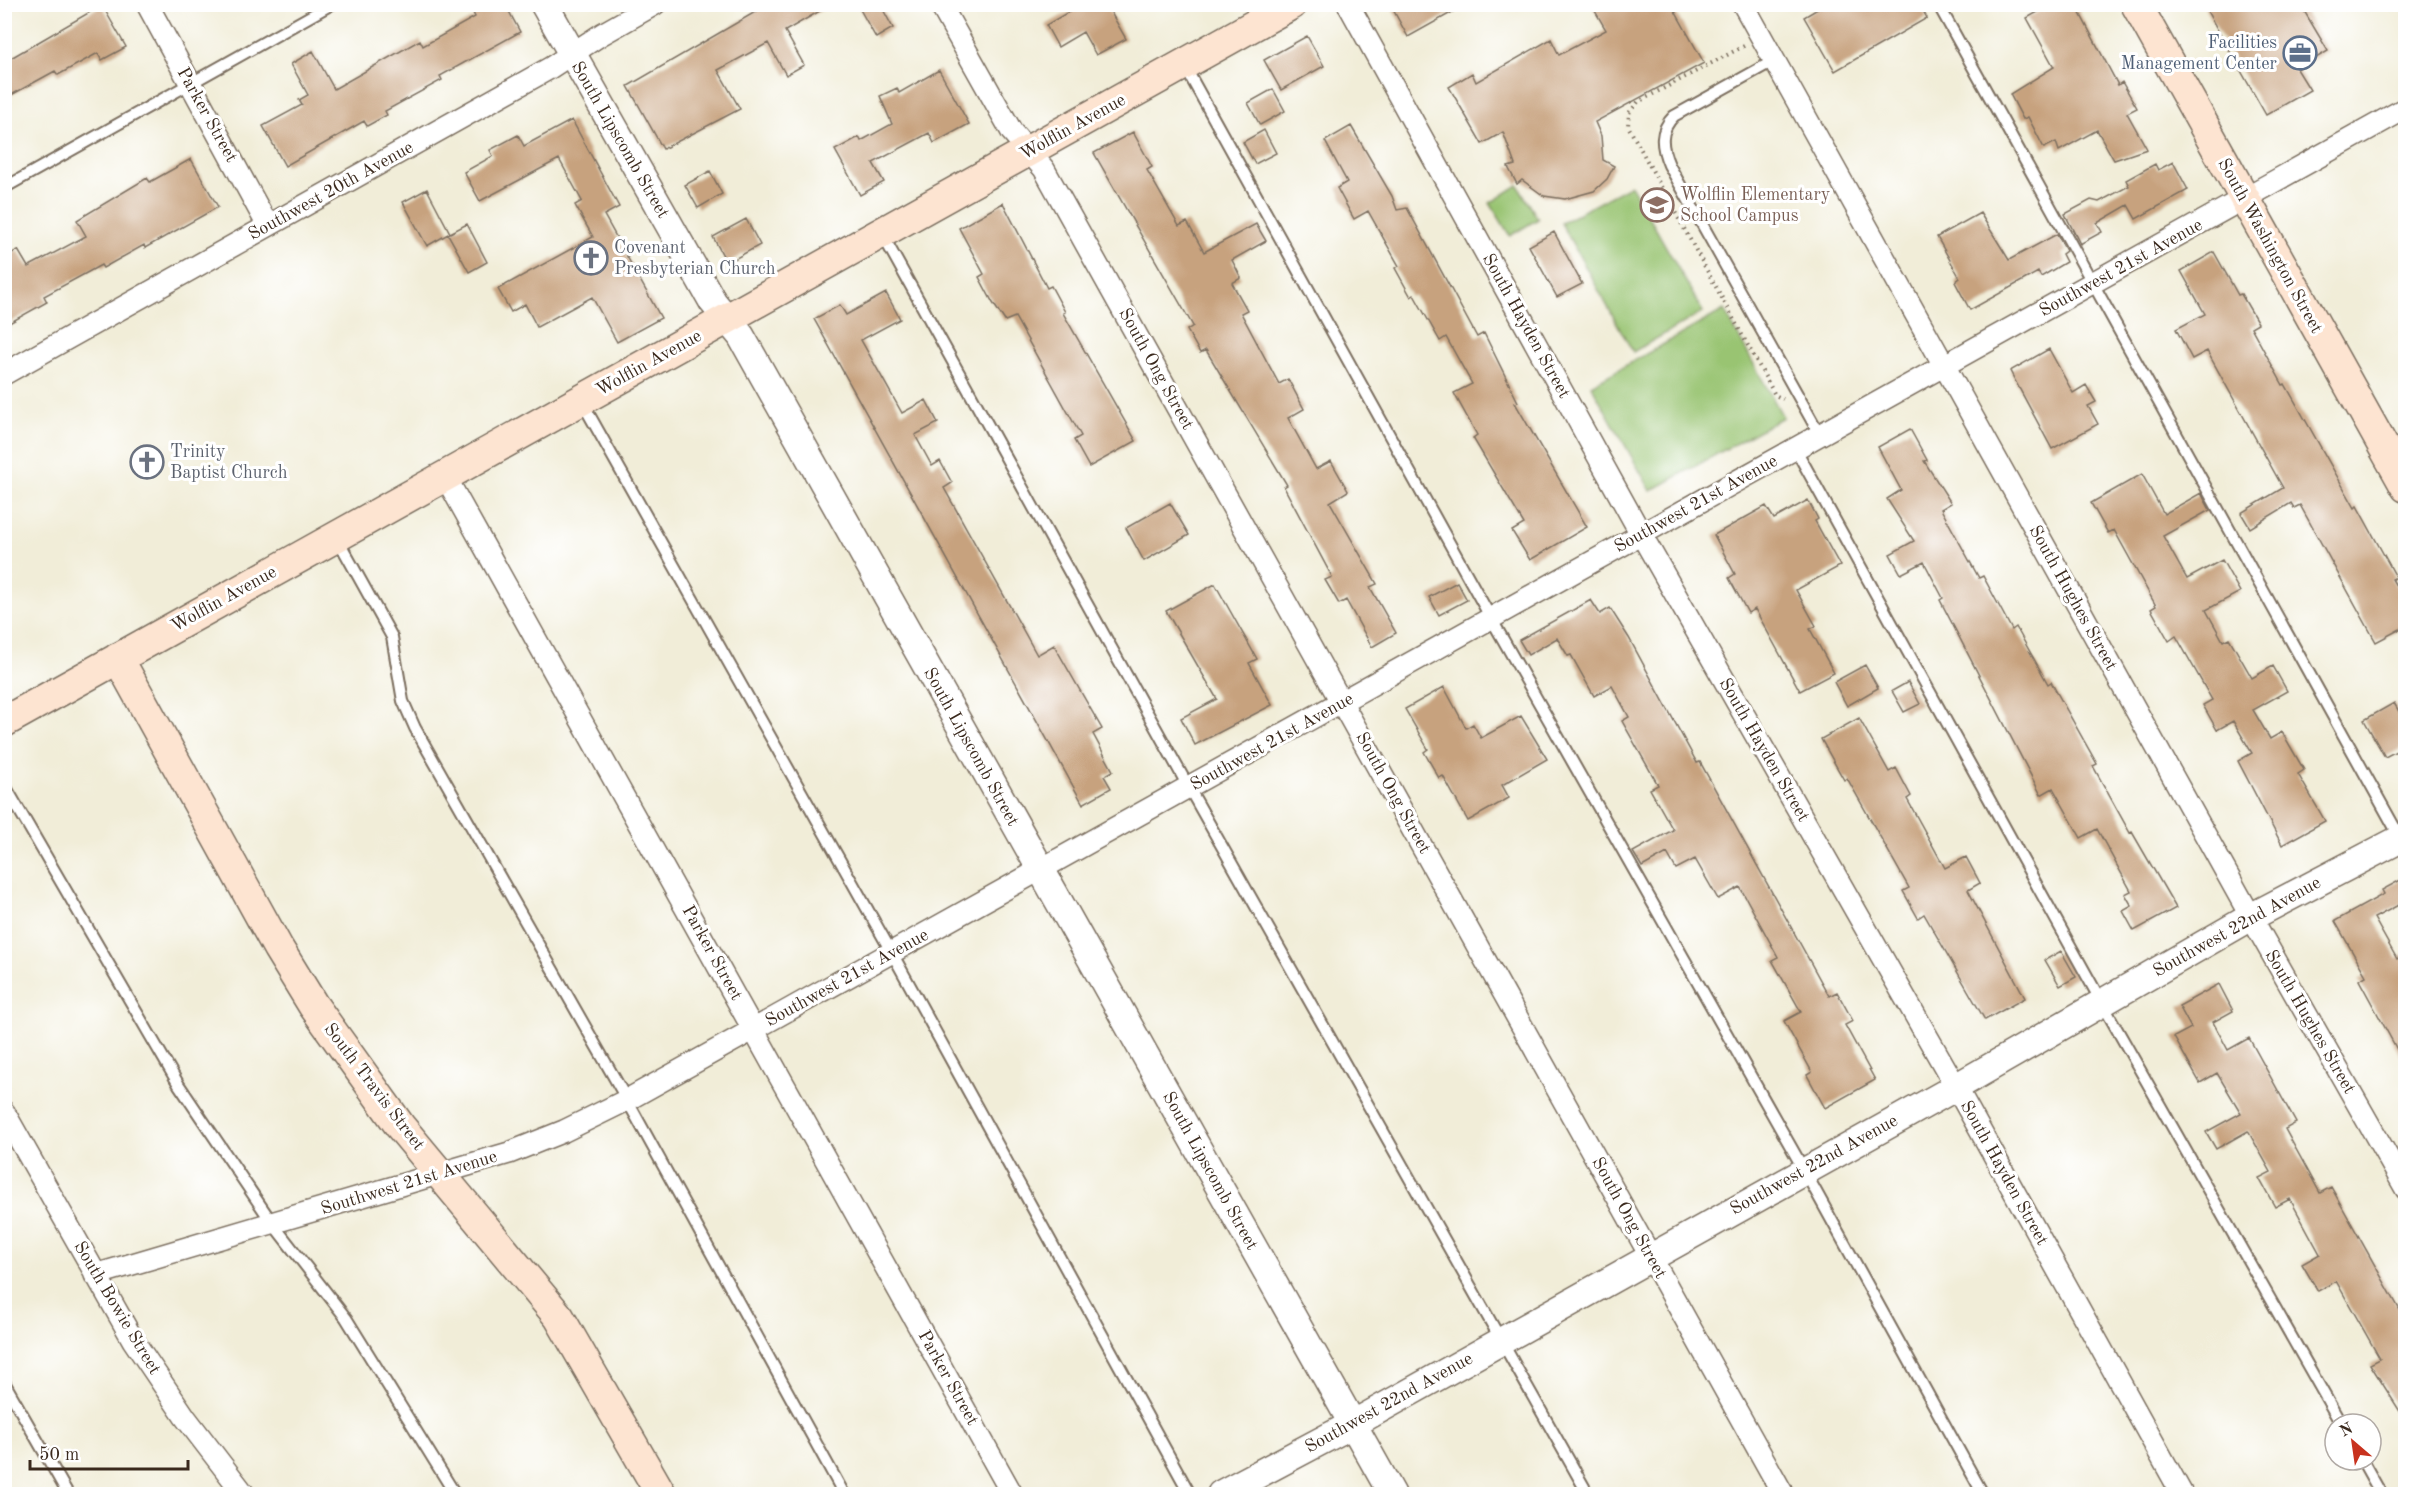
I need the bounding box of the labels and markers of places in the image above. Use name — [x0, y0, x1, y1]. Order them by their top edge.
place label: Facilities Management Center — [2121, 34, 2278, 73]
office icon: Facilities Management Center — [2282, 35, 2318, 71]
place label: Wolflin Elementary School Campus — [1680, 186, 1831, 225]
school or university icon: Wolflin Elementary School Campus — [1639, 187, 1675, 223]
place label: Covenant Presbyterian Church — [614, 239, 776, 278]
church icon: Covenant Presbyterian Church — [573, 240, 609, 276]
place label: Trinity Baptist Church — [170, 443, 288, 482]
church icon: Trinity Baptist Church — [129, 444, 165, 480]

